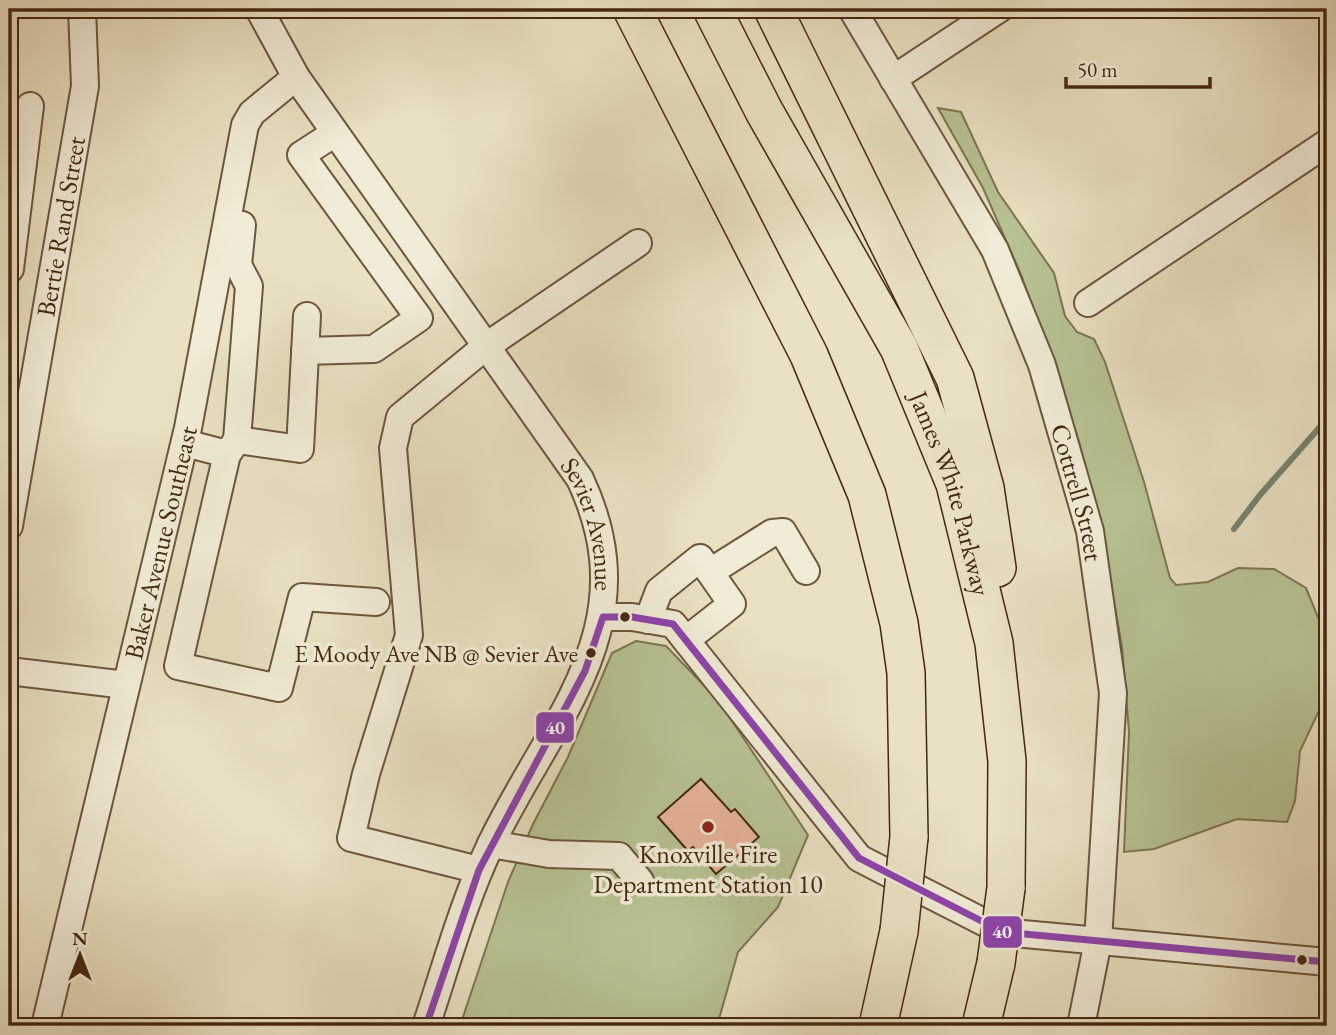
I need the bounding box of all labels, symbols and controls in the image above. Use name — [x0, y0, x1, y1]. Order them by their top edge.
scale bar — [1066, 46, 1210, 90]
text: 50 m — [1077, 56, 1118, 83]
street label: Bertie Rand Street — [28, 134, 93, 319]
street label: James White Parkway — [901, 384, 999, 600]
street label: Cottrell Street — [1043, 420, 1111, 564]
street label: Baker Avenue Southeast — [116, 422, 205, 663]
street label: Sevier Avenue — [553, 450, 621, 592]
unlabelled marker — [618, 610, 632, 624]
place label: E Moody Ave NB @ Sevier Ave — [294, 638, 578, 669]
marker: E Moody Ave NB @ Sevier Ave — [584, 646, 598, 660]
line badge: 40 — [535, 711, 575, 744]
text: 40 — [545, 715, 565, 740]
marker: Knoxville Fire Department Station 10 — [700, 819, 716, 835]
place label: Knoxville Fire Department Station 10 — [593, 837, 823, 901]
line badge: 40 — [982, 915, 1023, 949]
text: 40 — [992, 919, 1012, 944]
north arrow — [46, 920, 116, 990]
text: N — [72, 926, 88, 951]
unlabelled marker — [1295, 953, 1309, 967]

